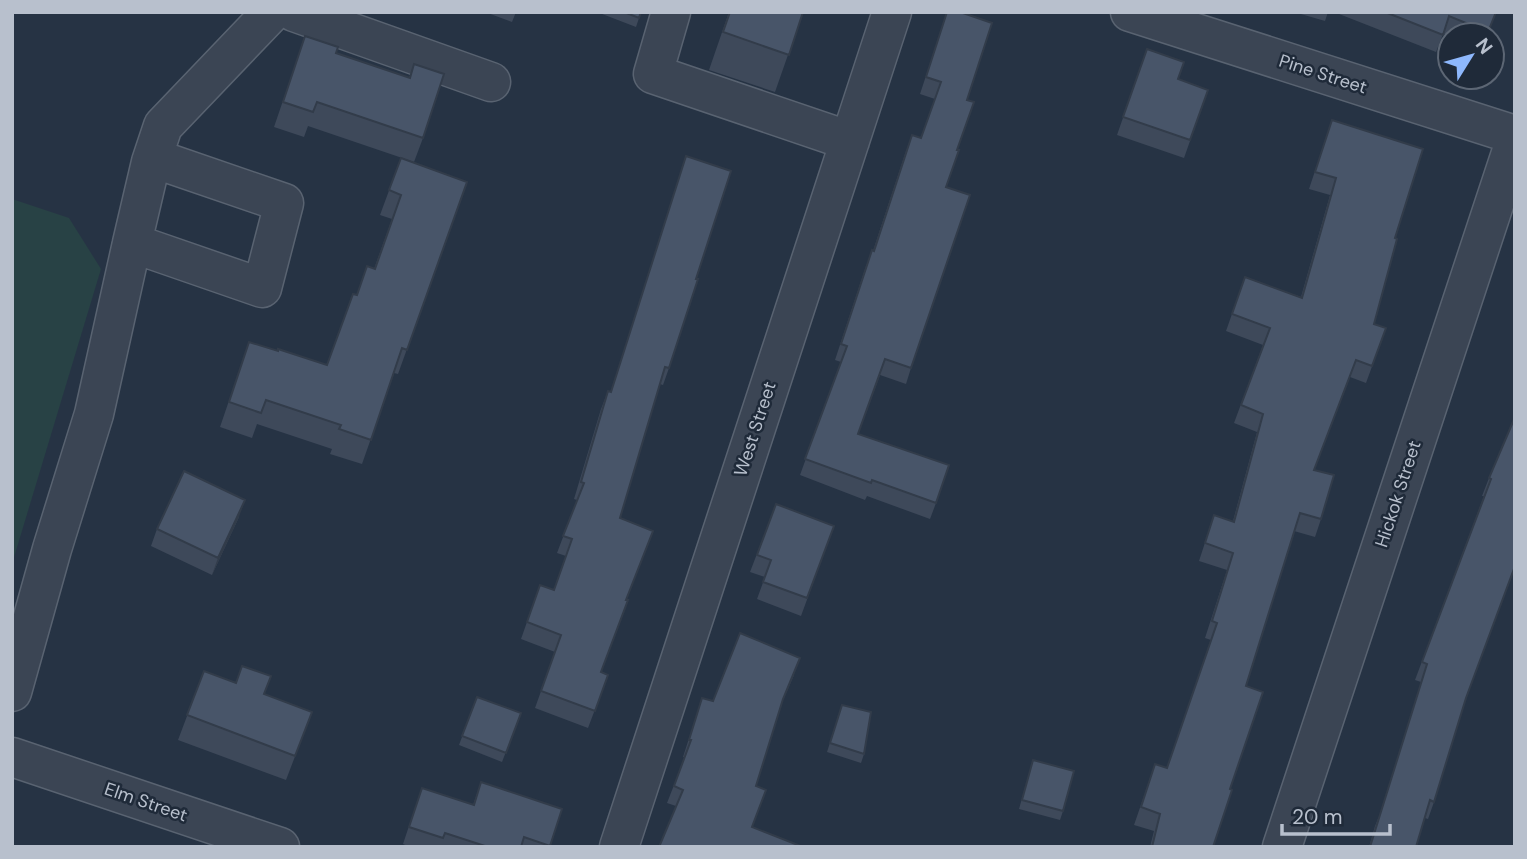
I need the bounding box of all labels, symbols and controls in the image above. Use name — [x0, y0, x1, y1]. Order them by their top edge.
north arrow — [1436, 21, 1506, 91]
text: N — [1470, 33, 1498, 59]
street label: Pine Street — [1276, 49, 1370, 99]
street label: West Street — [728, 379, 782, 479]
street label: Hickok Street — [1369, 438, 1427, 550]
street label: Elm Street — [101, 777, 191, 827]
scale bar — [1282, 792, 1390, 836]
text: 20 m — [1292, 803, 1343, 831]

